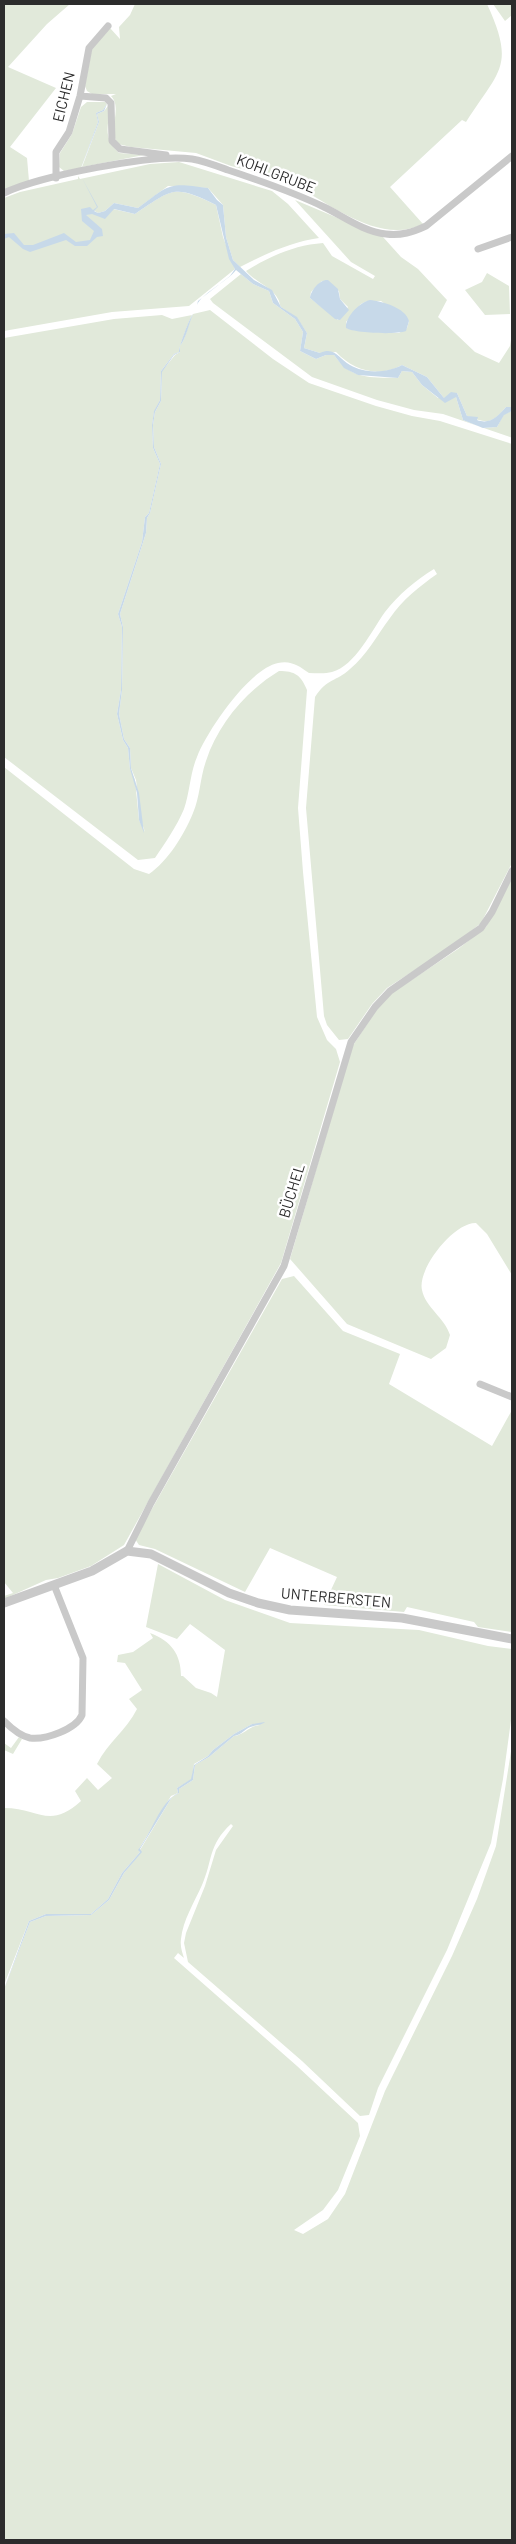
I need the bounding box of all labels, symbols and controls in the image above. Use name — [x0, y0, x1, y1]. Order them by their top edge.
street label: EICHEN — [48, 70, 78, 124]
street label: KOHLGRUBE — [234, 150, 318, 196]
street label: BÜCHEL — [274, 1162, 308, 1220]
street label: UNTERBERSTEN — [280, 1583, 392, 1611]

